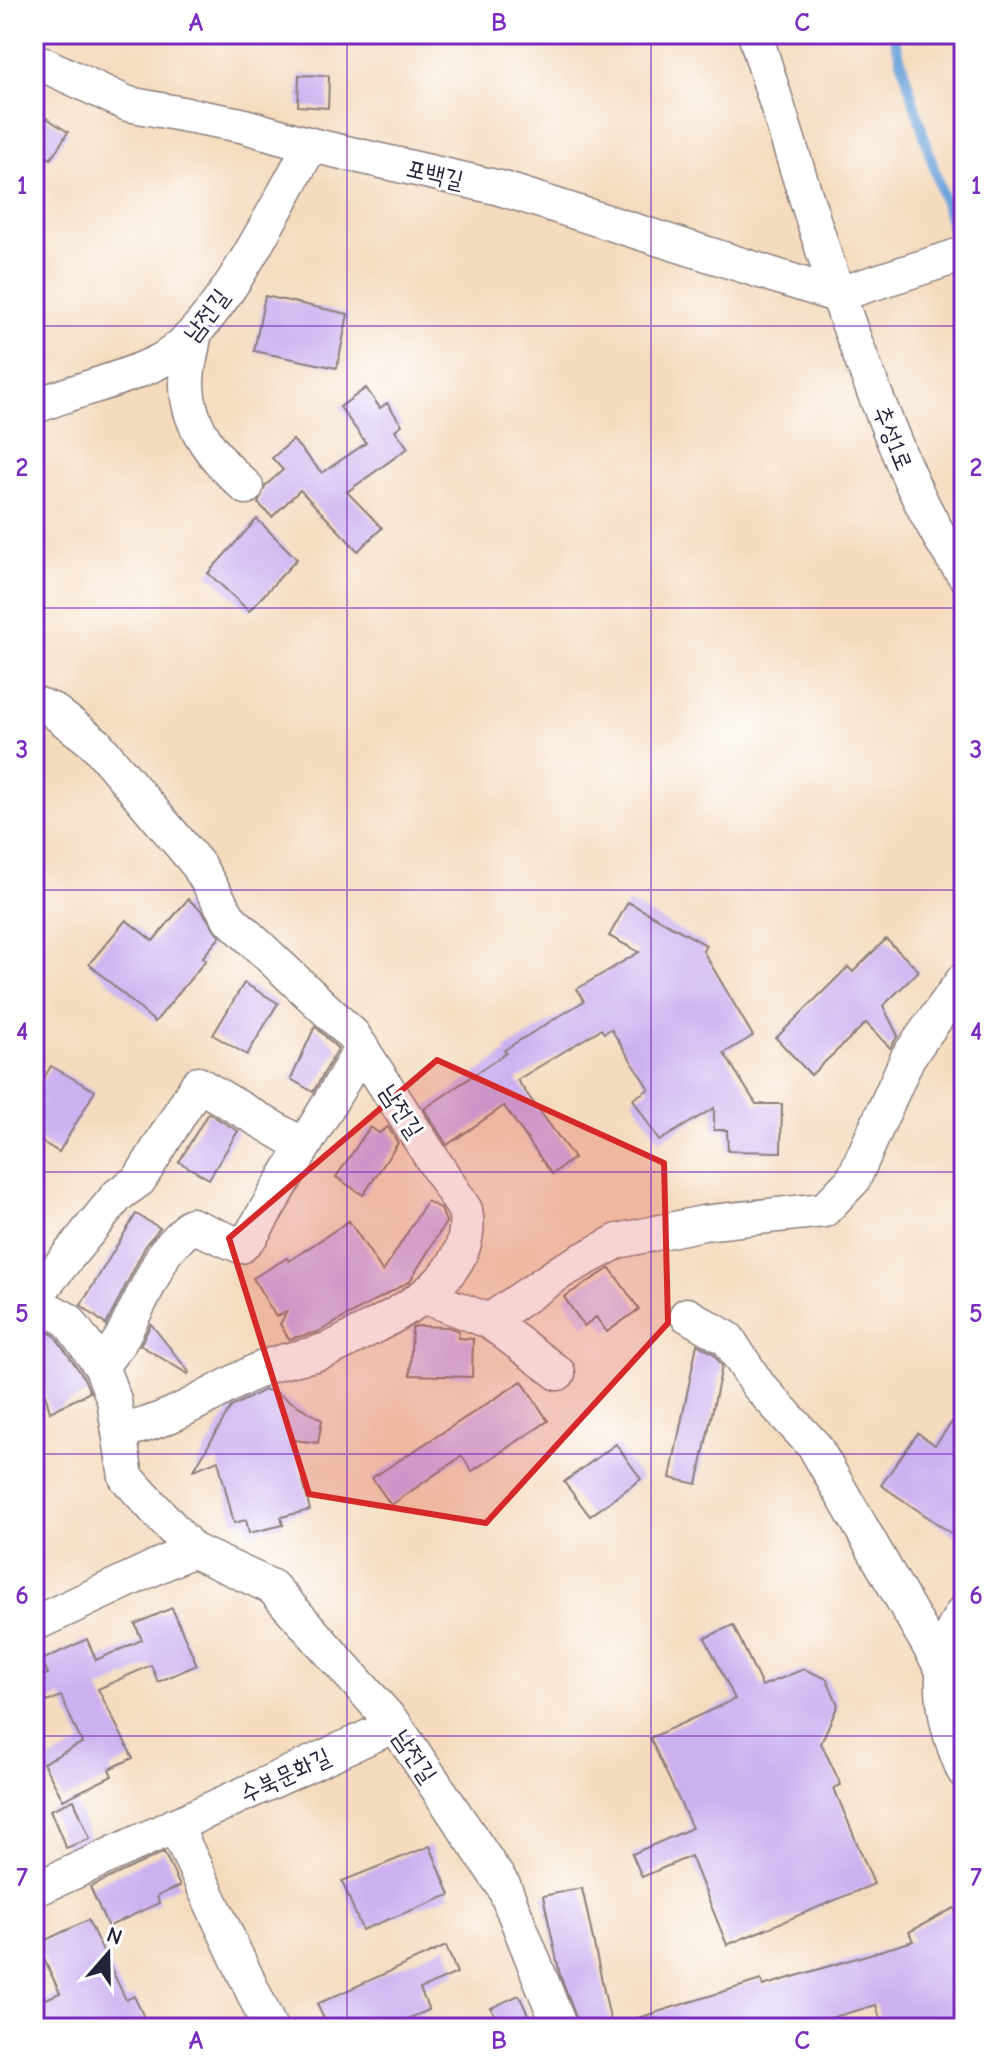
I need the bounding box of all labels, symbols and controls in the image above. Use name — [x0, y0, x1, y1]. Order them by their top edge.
text: A — [189, 8, 204, 38]
text: B — [491, 8, 507, 38]
text: C — [794, 8, 810, 38]
street label: 포백길 — [404, 154, 466, 194]
text: 1 — [17, 171, 27, 201]
text: 1 — [971, 171, 981, 201]
street label: 남전길 — [177, 283, 235, 347]
street label: 추성1로 — [867, 401, 919, 475]
text: 2 — [16, 453, 28, 483]
text: 2 — [970, 453, 982, 483]
text: 3 — [16, 735, 28, 765]
text: 3 — [970, 735, 982, 765]
text: 4 — [16, 1017, 28, 1047]
text: 4 — [970, 1017, 982, 1047]
street label: 남전길 — [374, 1079, 430, 1143]
text: 5 — [15, 1299, 29, 1329]
text: 5 — [969, 1299, 983, 1329]
text: 6 — [15, 1581, 29, 1611]
text: 6 — [969, 1581, 983, 1611]
street label: 남전길 — [387, 1724, 443, 1788]
street label: 수북문화길 — [235, 1742, 335, 1808]
text: 7 — [16, 1863, 28, 1893]
text: 7 — [970, 1863, 982, 1893]
north arrow — [68, 1914, 148, 1994]
text: N — [103, 1921, 126, 1951]
text: A — [189, 2026, 204, 2056]
text: B — [491, 2026, 507, 2056]
text: C — [794, 2026, 810, 2056]

